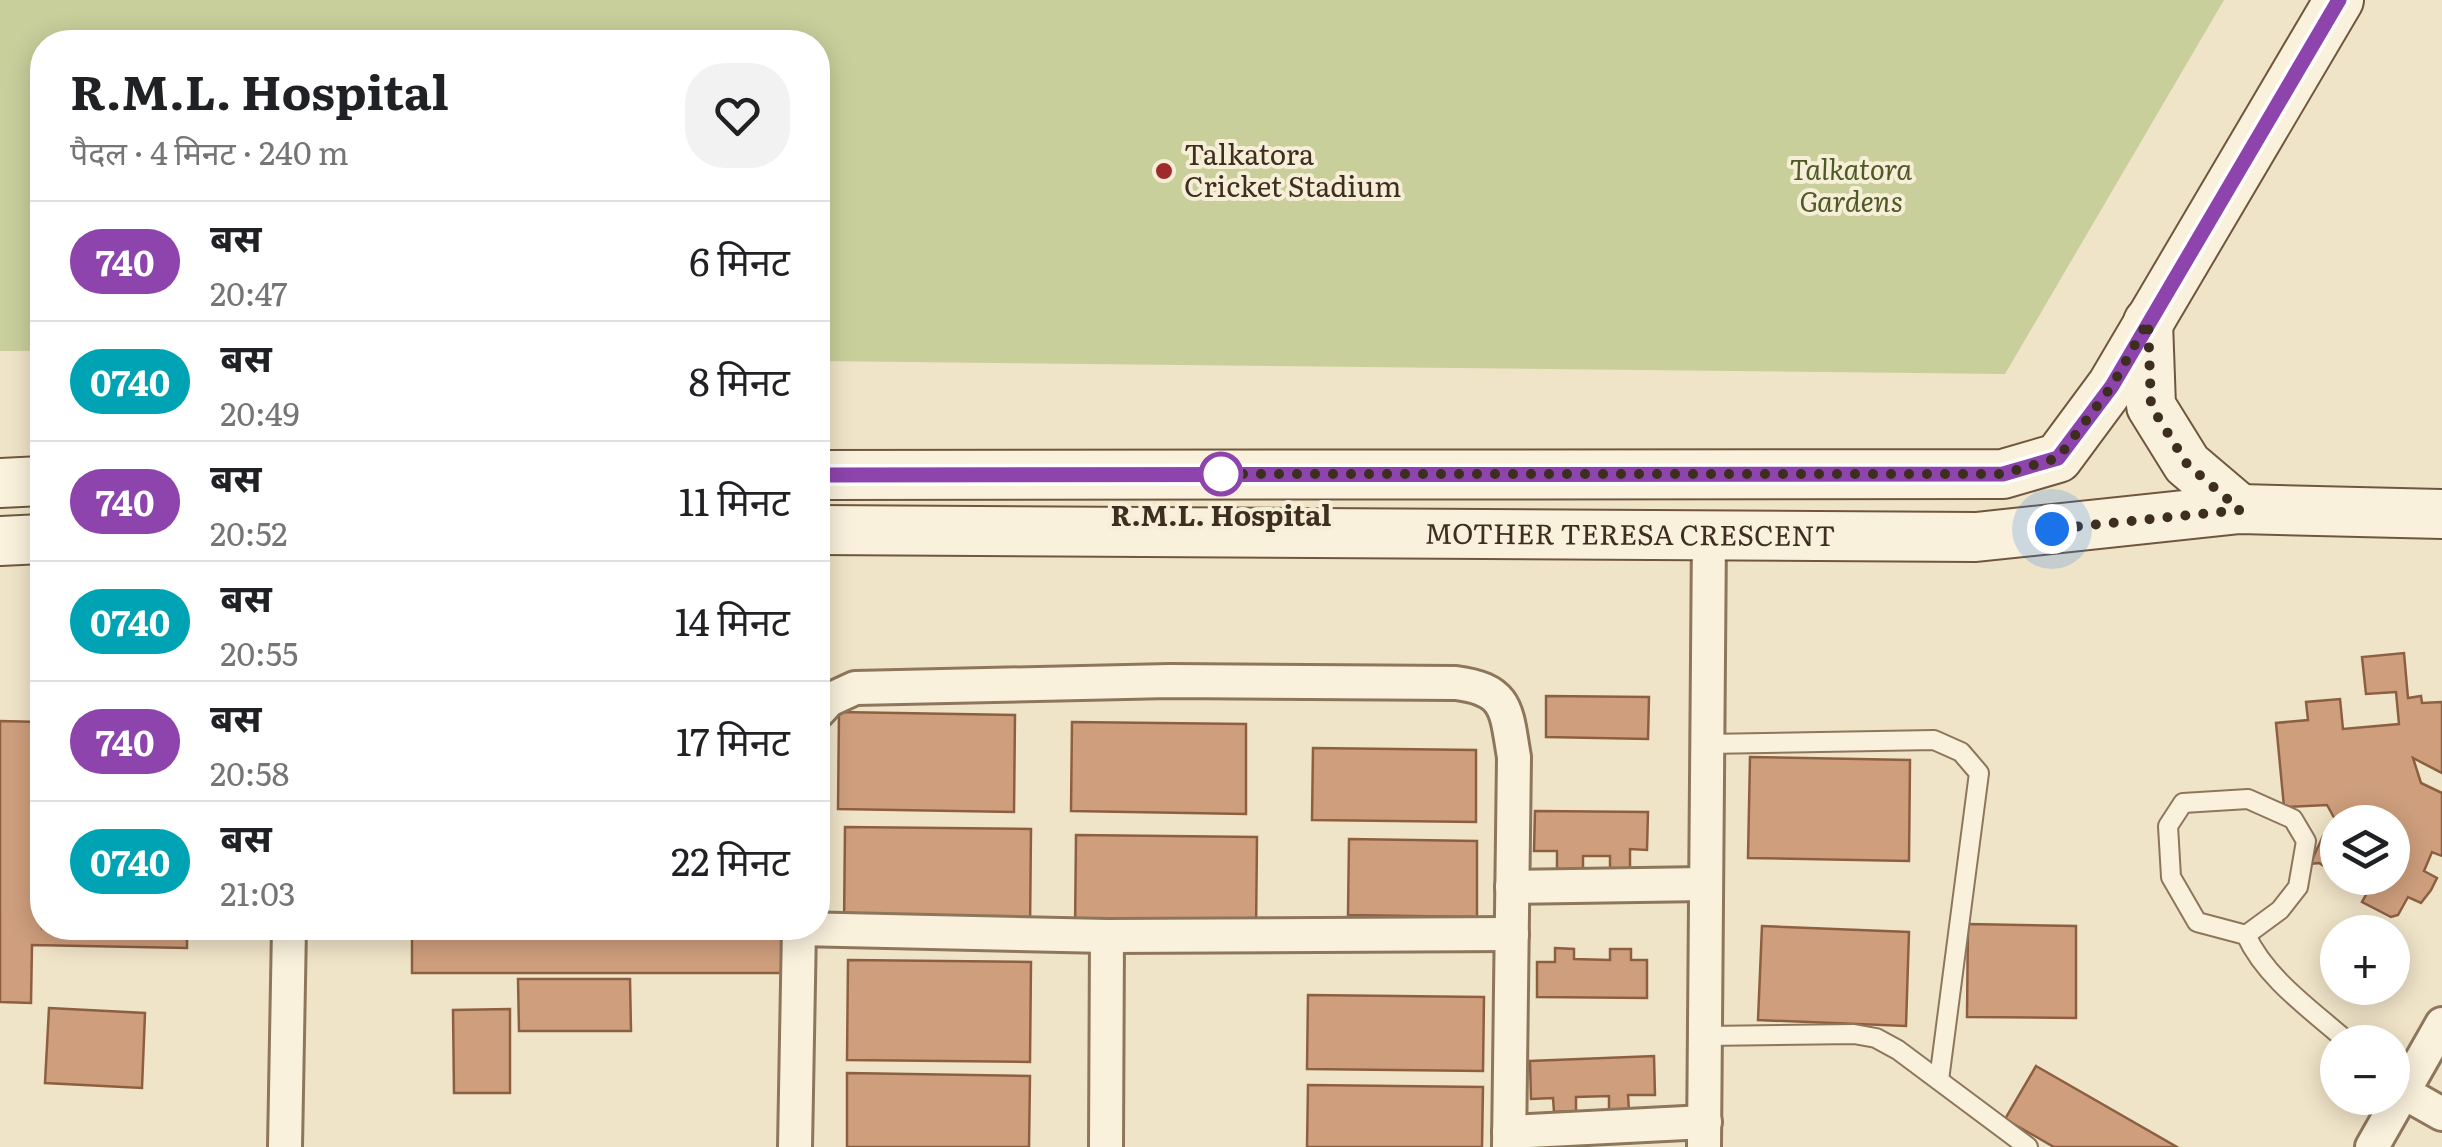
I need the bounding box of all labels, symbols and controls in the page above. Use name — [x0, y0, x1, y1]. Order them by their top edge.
text: R.M.L. Hospital — [70, 54, 449, 125]
button: heart — [685, 63, 790, 168]
text: पैदल · 4 मिनट · 240 m — [70, 127, 349, 175]
place label: Talkatora Cricket Stadium — [1184, 132, 1402, 206]
park label: Talkatora Gardens — [1790, 147, 1912, 221]
marker: Talkatora Cricket Stadium — [1153, 160, 1175, 182]
text: बस — [210, 207, 262, 264]
text: 6 मिनट — [689, 231, 790, 288]
text: 740 — [95, 235, 155, 287]
text: 20:47 — [210, 268, 287, 316]
text: बस — [220, 327, 272, 384]
text: 8 मिनट — [689, 351, 790, 408]
text: 0740 — [90, 355, 170, 407]
text: 20:49 — [220, 388, 299, 436]
text: बस — [210, 447, 262, 504]
marker: R.M.L. Hospital — [1200, 453, 1242, 495]
text: 11 मिनट — [679, 471, 790, 528]
text: 740 — [95, 475, 155, 527]
place label: R.M.L. Hospital — [1111, 493, 1331, 535]
your location — [2027, 504, 2077, 554]
text: 20:52 — [210, 508, 288, 556]
street label: MOTHER TERESA CRESCENT — [1424, 511, 1836, 555]
text: बस — [220, 567, 272, 624]
text: 14 मिनट — [675, 591, 790, 648]
text: 0740 — [90, 595, 170, 647]
text: 20:55 — [220, 628, 298, 676]
text: बस — [210, 687, 262, 744]
text: 17 मिनट — [676, 711, 790, 768]
text: 740 — [95, 715, 155, 767]
text: 20:58 — [210, 748, 289, 796]
map controls — [2320, 805, 2410, 1115]
button: layers — [2320, 805, 2410, 895]
text: बस — [220, 807, 272, 864]
text: 22 मिनट — [671, 831, 790, 888]
text: 0740 — [90, 835, 170, 887]
text: 21:03 — [220, 868, 296, 916]
button: + — [2320, 915, 2410, 1005]
button: − — [2320, 1025, 2410, 1115]

